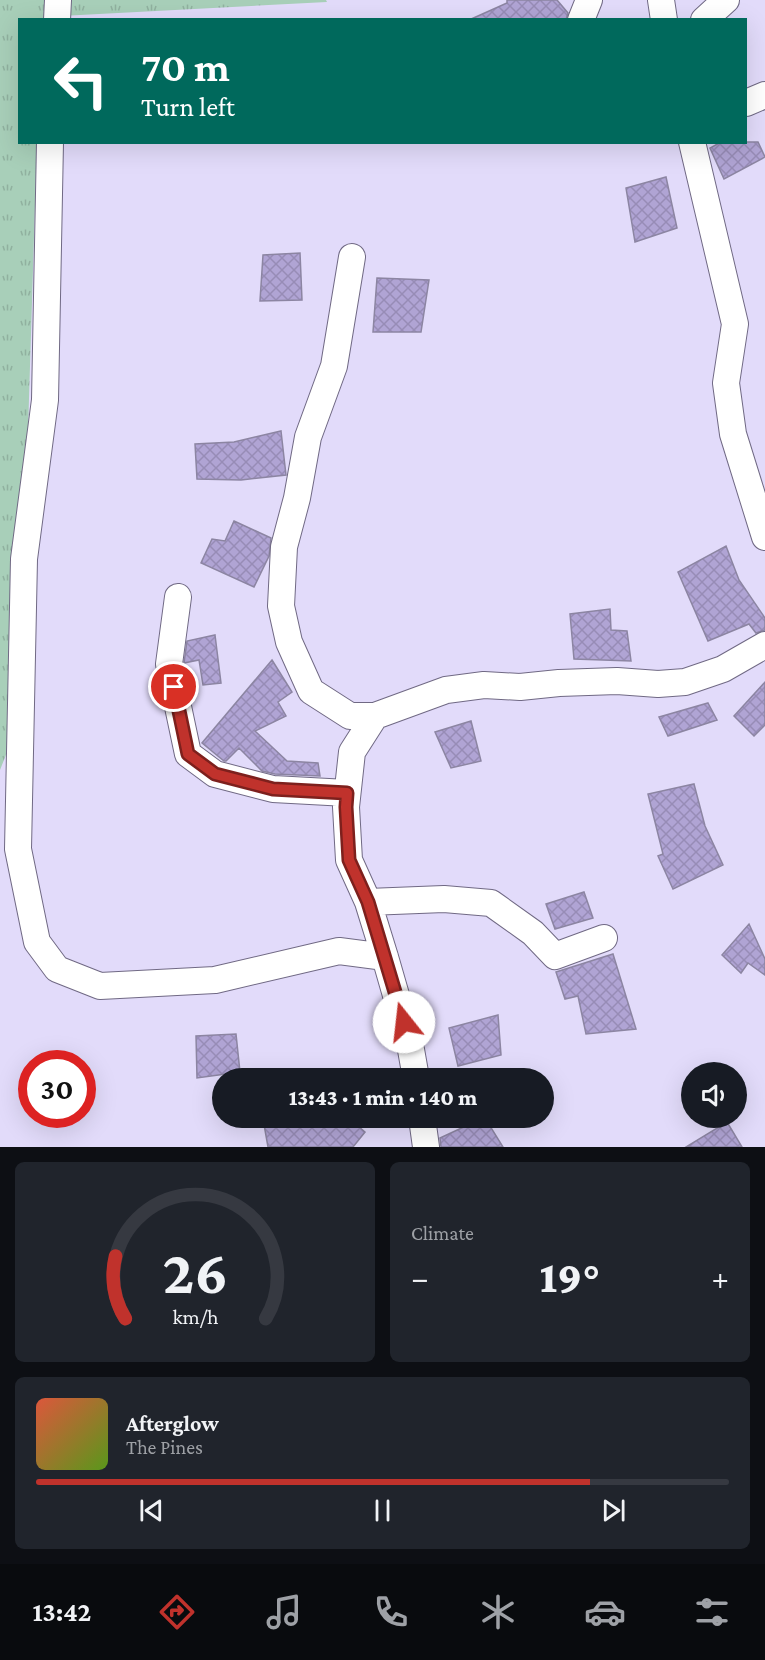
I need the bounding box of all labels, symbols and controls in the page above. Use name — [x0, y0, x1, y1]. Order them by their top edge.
icon: left — [42, 42, 120, 120]
text: 70 m — [141, 43, 230, 90]
text: Turn left — [141, 92, 235, 122]
pin — [148, 661, 199, 712]
icon: arrive — [157, 670, 190, 703]
position arrow — [372, 990, 436, 1054]
speed limit sign: 30 — [18, 1050, 96, 1128]
map controls — [681, 1062, 747, 1128]
button: sound — [681, 1062, 747, 1128]
text: 13:43 · 1 min · 140 m — [289, 1085, 477, 1110]
text: Climate — [411, 1222, 474, 1244]
text: 26 — [162, 1237, 228, 1306]
text: 19° — [540, 1252, 600, 1302]
text: − — [411, 1259, 428, 1296]
text: + — [712, 1259, 729, 1296]
text: km/h — [172, 1305, 219, 1329]
text: Afterglow — [126, 1411, 219, 1436]
text: The Pines — [126, 1436, 203, 1458]
icon: previous — [135, 1494, 168, 1527]
icon: pause — [366, 1494, 399, 1527]
icon: next — [597, 1494, 630, 1527]
icon: directions — [156, 1591, 198, 1633]
icon: music — [263, 1591, 305, 1633]
icon: phone — [370, 1591, 412, 1633]
icon: climate — [477, 1591, 519, 1633]
icon: car — [584, 1591, 626, 1633]
icon: filters — [691, 1591, 733, 1633]
text: 13:42 — [32, 1597, 91, 1627]

